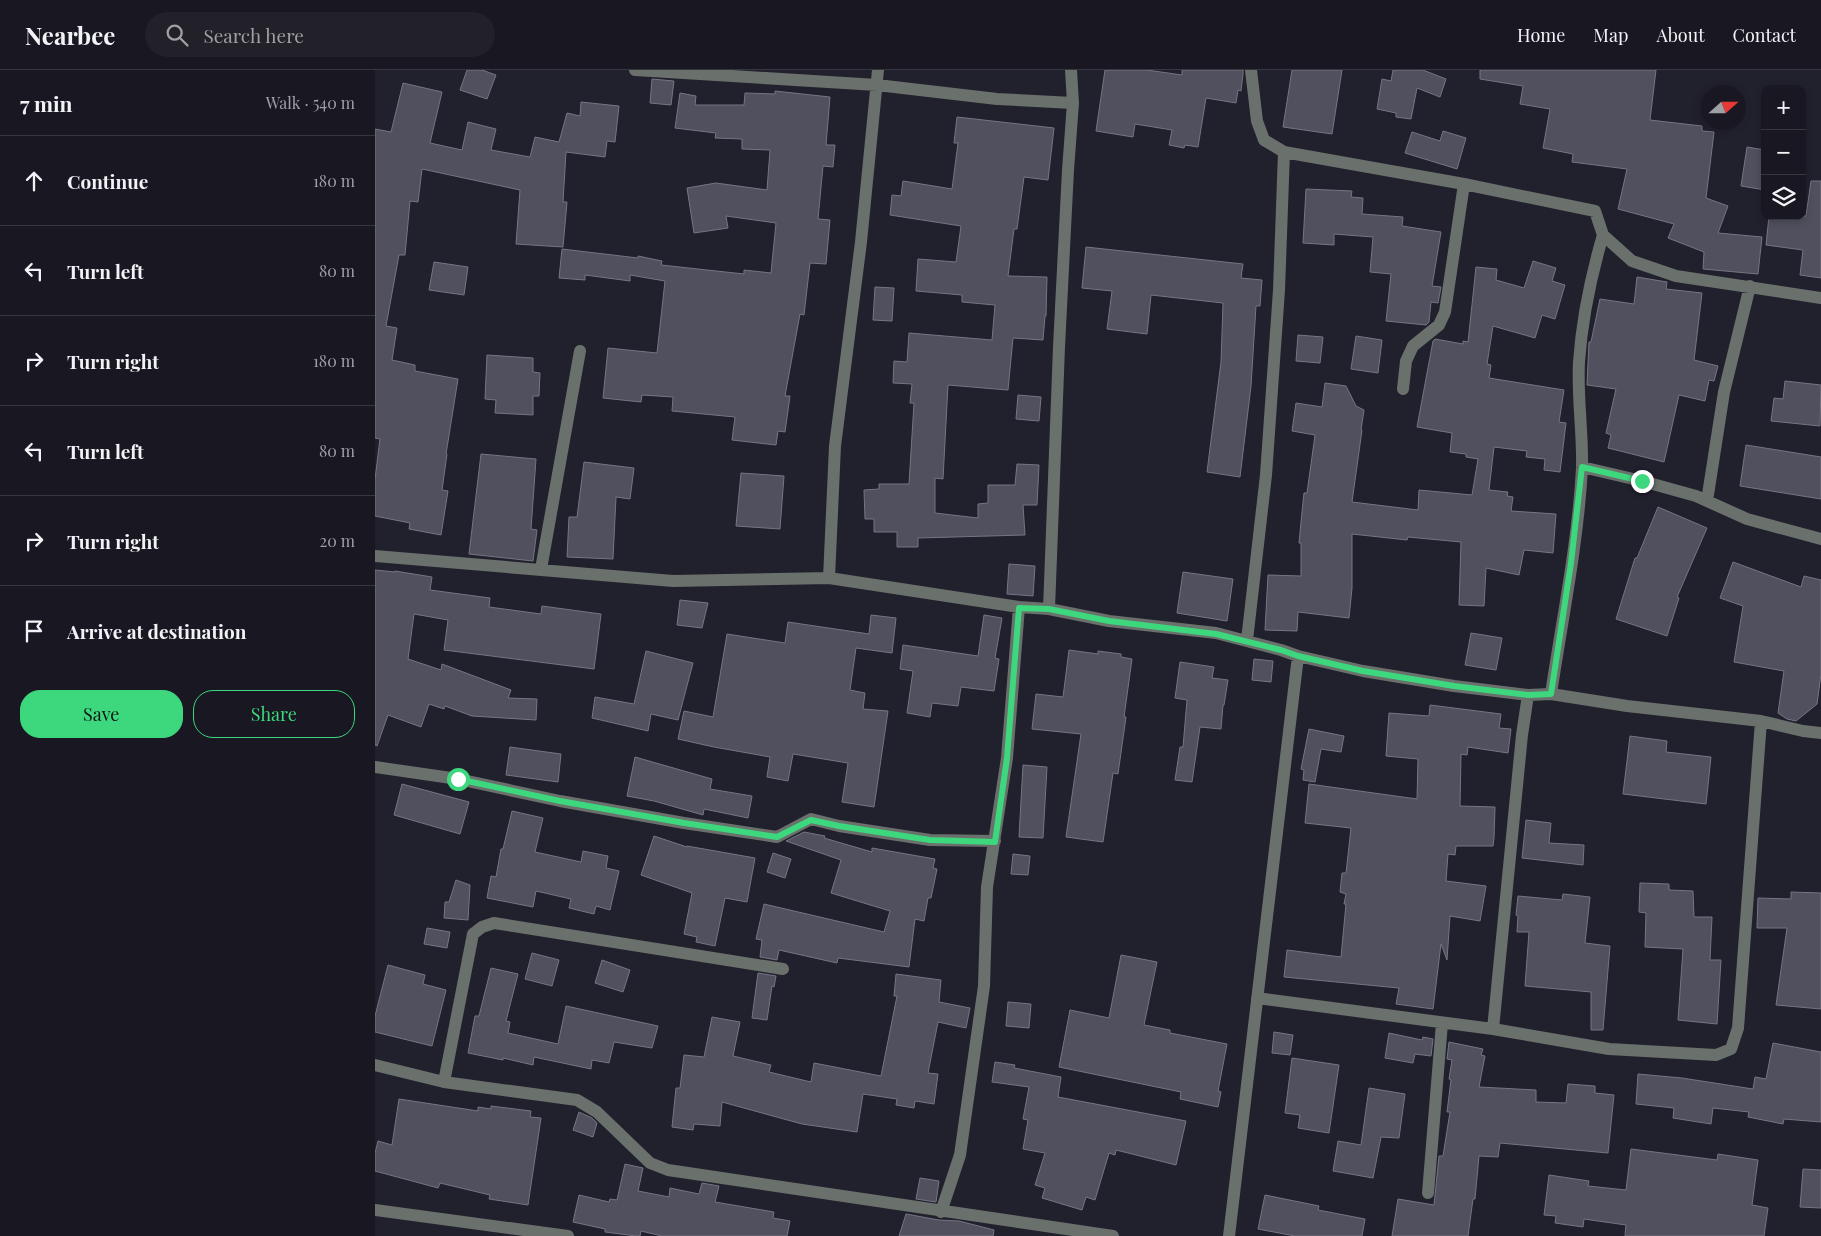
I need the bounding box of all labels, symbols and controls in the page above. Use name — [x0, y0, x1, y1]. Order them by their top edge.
search box — [145, 12, 495, 57]
text: Nearbee — [25, 19, 115, 51]
icon: search — [163, 21, 191, 49]
text: Search here — [203, 22, 304, 48]
text: Home — [1517, 23, 1565, 47]
text: Map — [1593, 23, 1628, 47]
text: About — [1656, 23, 1705, 47]
text: Contact — [1733, 23, 1796, 47]
north arrow — [1701, 85, 1746, 130]
map controls — [1761, 85, 1806, 220]
button: + — [1761, 85, 1806, 130]
text: 7 min — [20, 89, 73, 117]
text: Walk · 540 m — [266, 92, 355, 113]
button: − — [1761, 130, 1806, 175]
icon: ahead — [20, 167, 48, 195]
text: Continue — [67, 168, 148, 194]
text: 180 m — [313, 170, 355, 191]
button: layers — [1761, 175, 1806, 220]
icon: left — [20, 257, 48, 285]
text: Turn left — [67, 258, 144, 284]
text: 80 m — [319, 260, 355, 281]
icon: right — [20, 347, 48, 375]
text: Turn right — [67, 348, 159, 374]
text: 180 m — [313, 350, 355, 371]
icon: left — [20, 437, 48, 465]
text: Turn left — [67, 438, 144, 464]
text: 80 m — [319, 440, 355, 461]
route end — [1631, 470, 1654, 493]
icon: right — [20, 527, 48, 555]
text: Turn right — [67, 528, 159, 554]
text: 20 m — [320, 530, 355, 551]
icon: arrive — [20, 617, 48, 645]
text: Arrive at destination — [67, 618, 247, 644]
button: Save — [20, 690, 183, 738]
button: Share — [193, 690, 355, 738]
route start — [447, 768, 470, 791]

